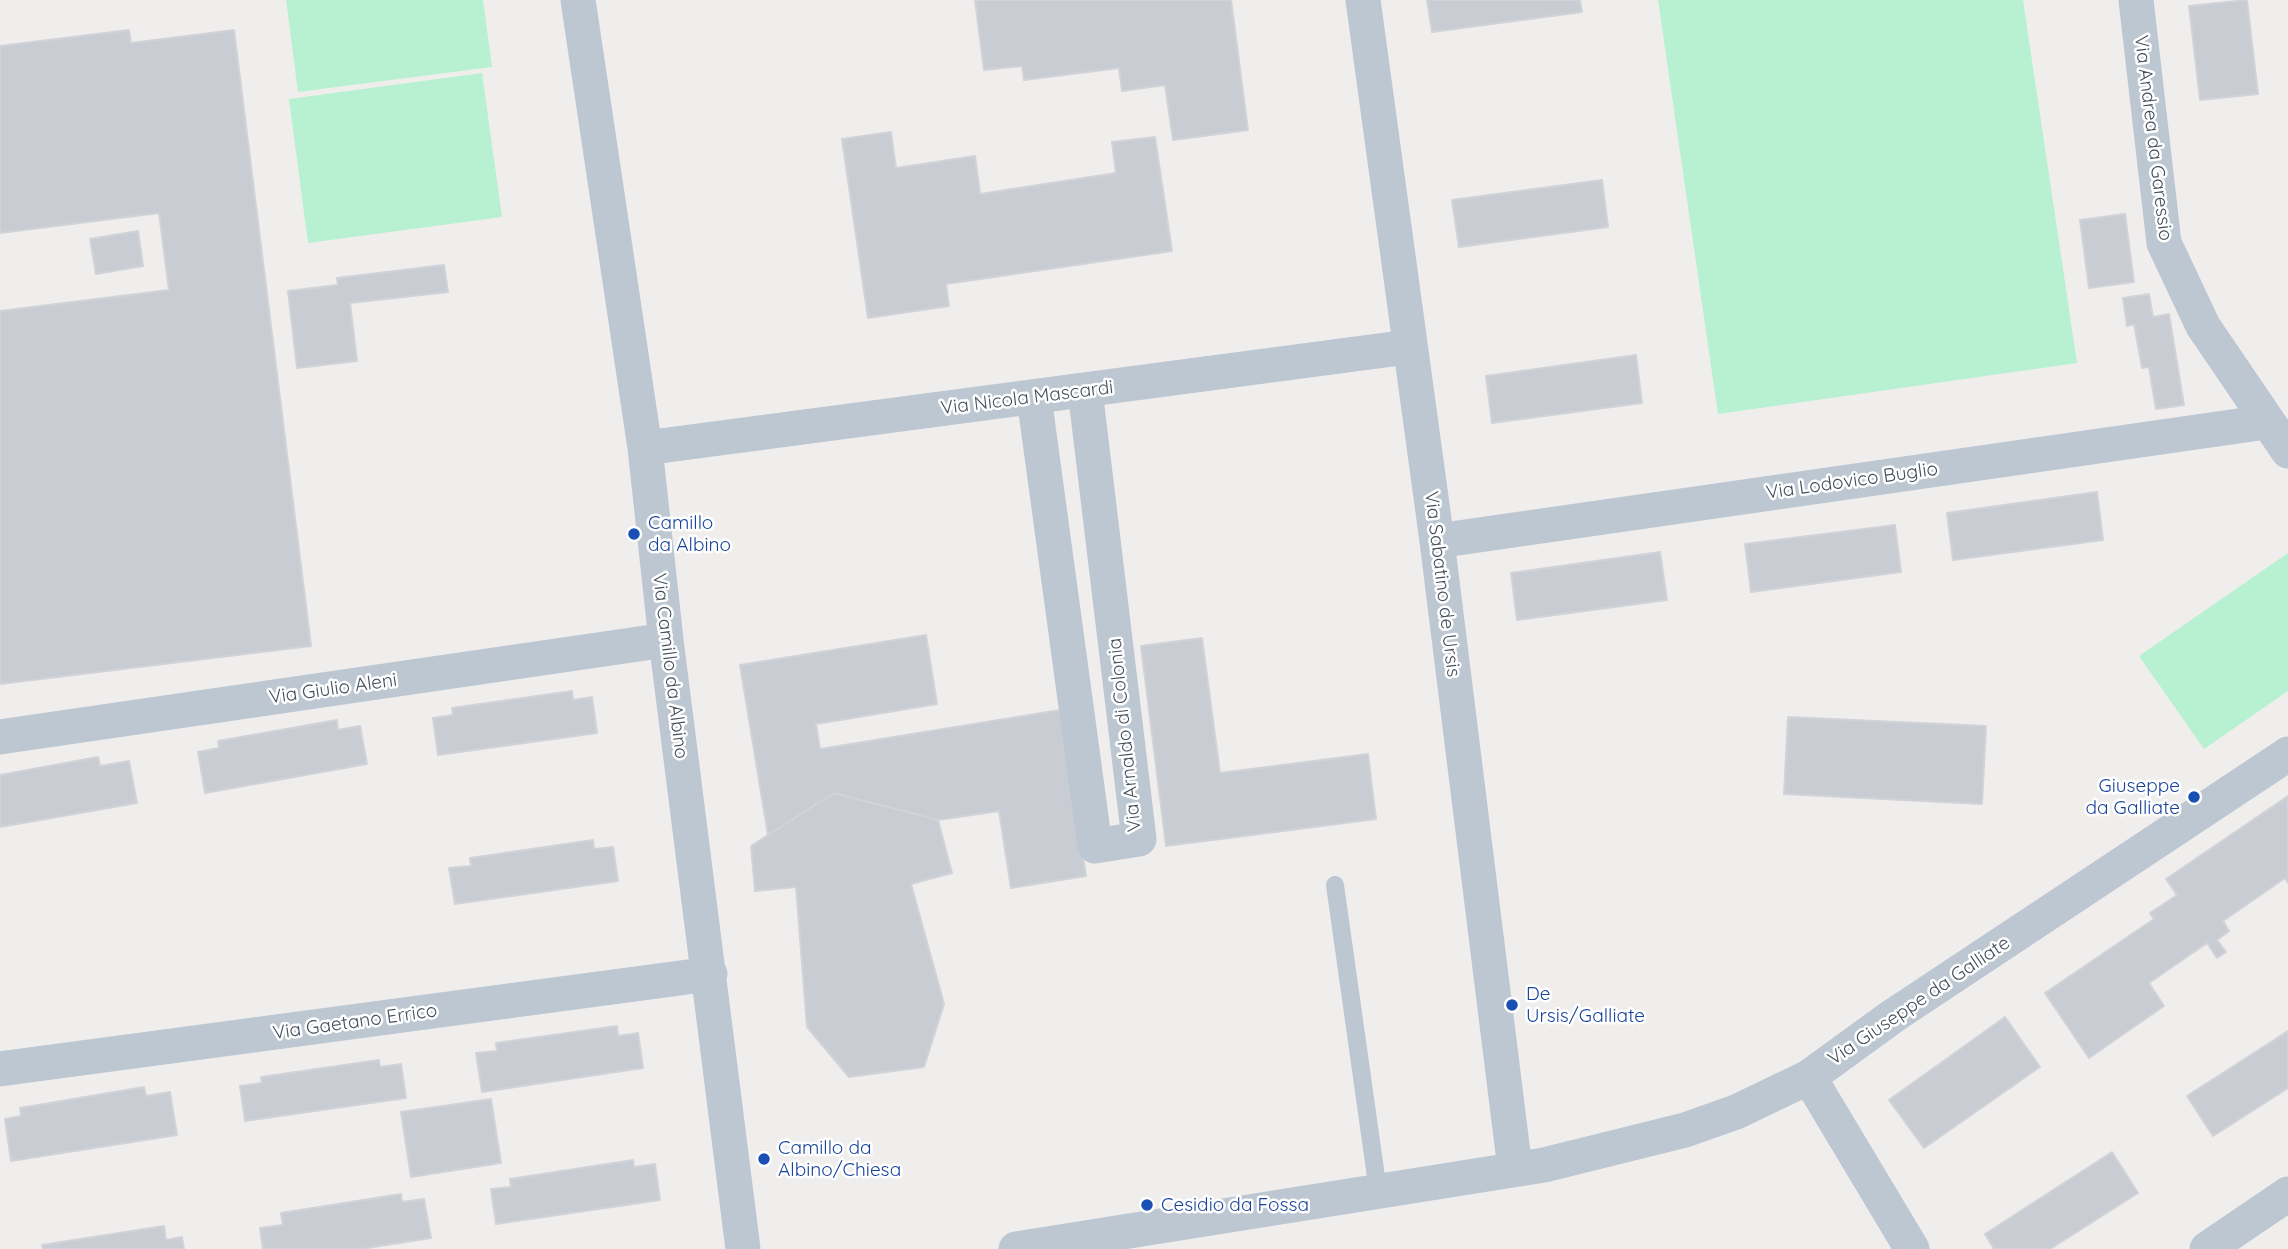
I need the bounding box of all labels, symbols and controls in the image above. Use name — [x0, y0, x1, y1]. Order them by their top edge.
street label: Via Andrea da Garessio — [2129, 34, 2177, 242]
street label: Via Nicola Mascardi — [939, 376, 1115, 420]
street label: Via Lodovico Buglio — [1765, 458, 1939, 504]
street label: Via Sabatino de Ursis — [1419, 490, 1465, 678]
place label: Camillo da Albino — [648, 512, 731, 556]
marker: Camillo da Albino — [626, 526, 642, 542]
street label: Via Camillo da Albino — [647, 572, 693, 760]
street label: Via Arnaldo di Colonia — [1103, 637, 1147, 833]
street label: Via Giulio Aleni — [268, 669, 398, 709]
place label: Giuseppe da Galliate — [2085, 775, 2180, 819]
marker: Giuseppe da Galliate — [2186, 789, 2202, 805]
street label: Via Giuseppe da Galliate — [1824, 932, 2014, 1070]
place label: De Ursis/Galliate — [1526, 983, 1645, 1027]
marker: De Ursis/Galliate — [1504, 997, 1520, 1013]
street label: Via Gaetano Errico — [271, 999, 439, 1045]
place label: Camillo da Albino/Chiesa — [778, 1137, 901, 1181]
marker: Camillo da Albino/Chiesa — [756, 1151, 772, 1167]
place label: Cesidio da Fossa — [1161, 1194, 1309, 1216]
marker: Cesidio da Fossa — [1139, 1197, 1155, 1213]

